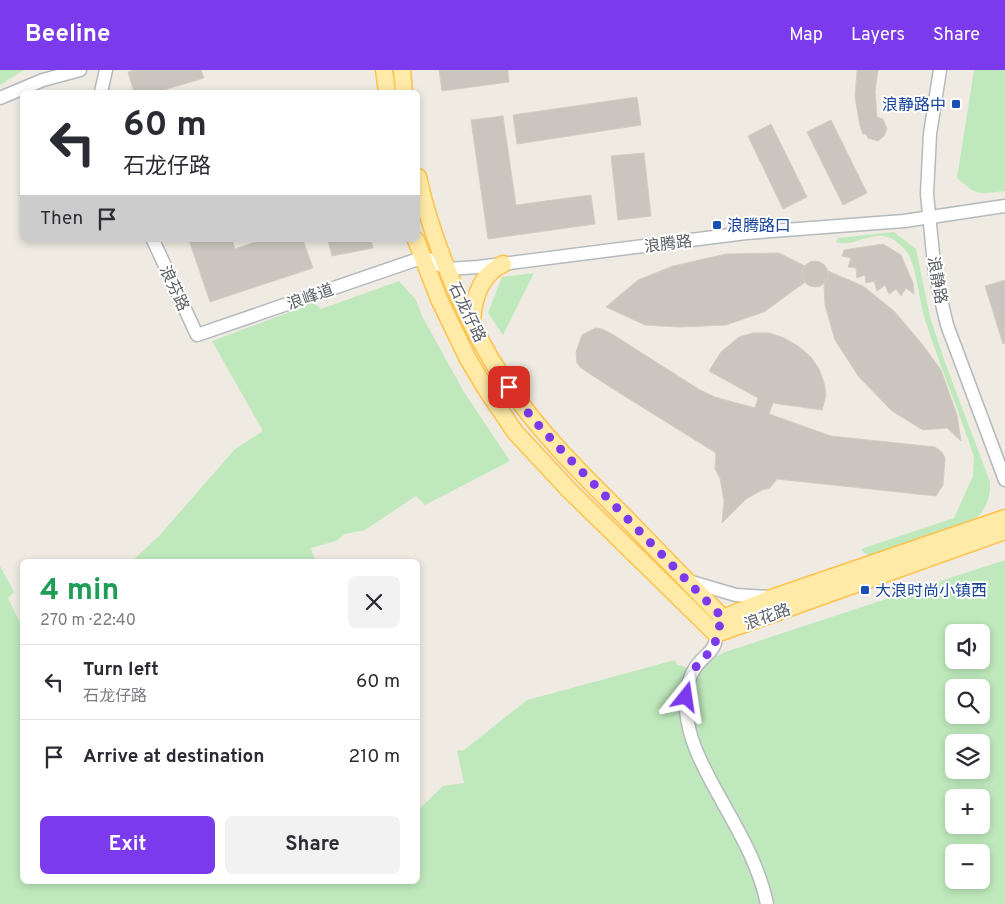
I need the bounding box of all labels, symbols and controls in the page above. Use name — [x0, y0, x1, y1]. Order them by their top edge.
text: Beeline — [25, 20, 110, 50]
text: Map — [789, 24, 823, 47]
text: Layers — [851, 24, 905, 47]
text: Share — [933, 24, 980, 47]
place label: 浪静路中 — [882, 96, 946, 116]
marker: 浪静路中 — [950, 98, 962, 110]
text: 60 m — [123, 104, 207, 148]
icon: left — [40, 110, 105, 175]
text: 石龙仔路 — [123, 154, 211, 181]
icon: arrive — [93, 205, 121, 233]
text: Then — [40, 207, 83, 231]
place label: 浪腾路口 — [727, 217, 791, 237]
marker: 浪腾路口 — [711, 219, 723, 231]
street label: 浪腾路 — [643, 232, 693, 258]
street label: 浪静路 — [922, 255, 950, 306]
street label: 浪芬路 — [154, 263, 192, 315]
street label: 石龙仔路 — [443, 280, 489, 346]
street label: 浪峰道 — [285, 281, 337, 315]
pin — [488, 366, 530, 408]
icon: arrive — [495, 373, 523, 401]
text: 4 min — [40, 573, 119, 610]
button: close — [348, 576, 400, 628]
place label: 大浪时尚小镇西 — [875, 582, 987, 602]
marker: 大浪时尚小镇西 — [859, 584, 871, 596]
street label: 浪花路 — [742, 600, 794, 635]
text: 270 m · 22:40 — [40, 611, 136, 631]
map controls — [945, 624, 990, 889]
button: sound — [945, 624, 990, 669]
text: Turn left — [83, 658, 159, 682]
icon: left — [40, 668, 68, 696]
text: 60 m — [356, 670, 400, 694]
position arrow — [659, 670, 711, 722]
button: search — [945, 679, 990, 724]
text: 石龙仔路 — [83, 687, 147, 707]
button: layers — [945, 734, 990, 779]
icon: arrive — [40, 743, 68, 771]
text: Arrive at destination — [83, 745, 264, 769]
text: 210 m — [349, 745, 400, 769]
button: + — [945, 789, 990, 834]
button: Exit — [40, 816, 215, 874]
button: Share — [225, 816, 400, 874]
button: − — [945, 844, 990, 889]

